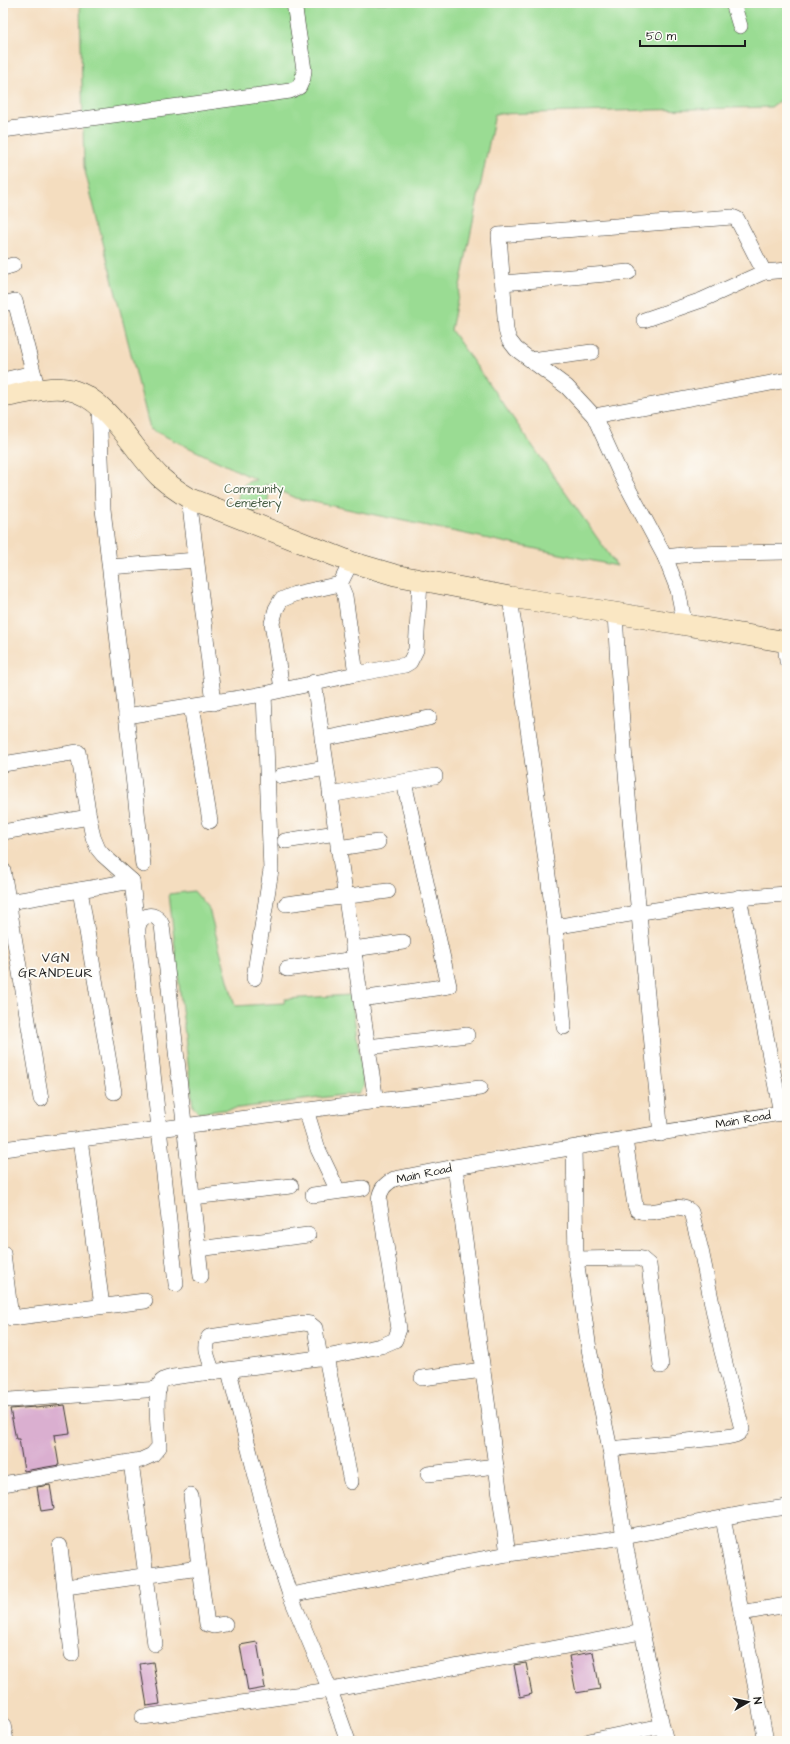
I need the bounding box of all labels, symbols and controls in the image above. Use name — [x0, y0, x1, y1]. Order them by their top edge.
scale bar — [640, 22, 745, 48]
text: 50 m — [646, 28, 677, 45]
park label: Community Cemetery — [224, 481, 284, 513]
district label: VGN GRANDEUR — [18, 949, 94, 982]
street label: Main Road — [714, 1107, 772, 1133]
street label: Main Road — [395, 1160, 453, 1188]
north arrow — [728, 1682, 768, 1722]
text: N — [749, 1696, 765, 1705]

